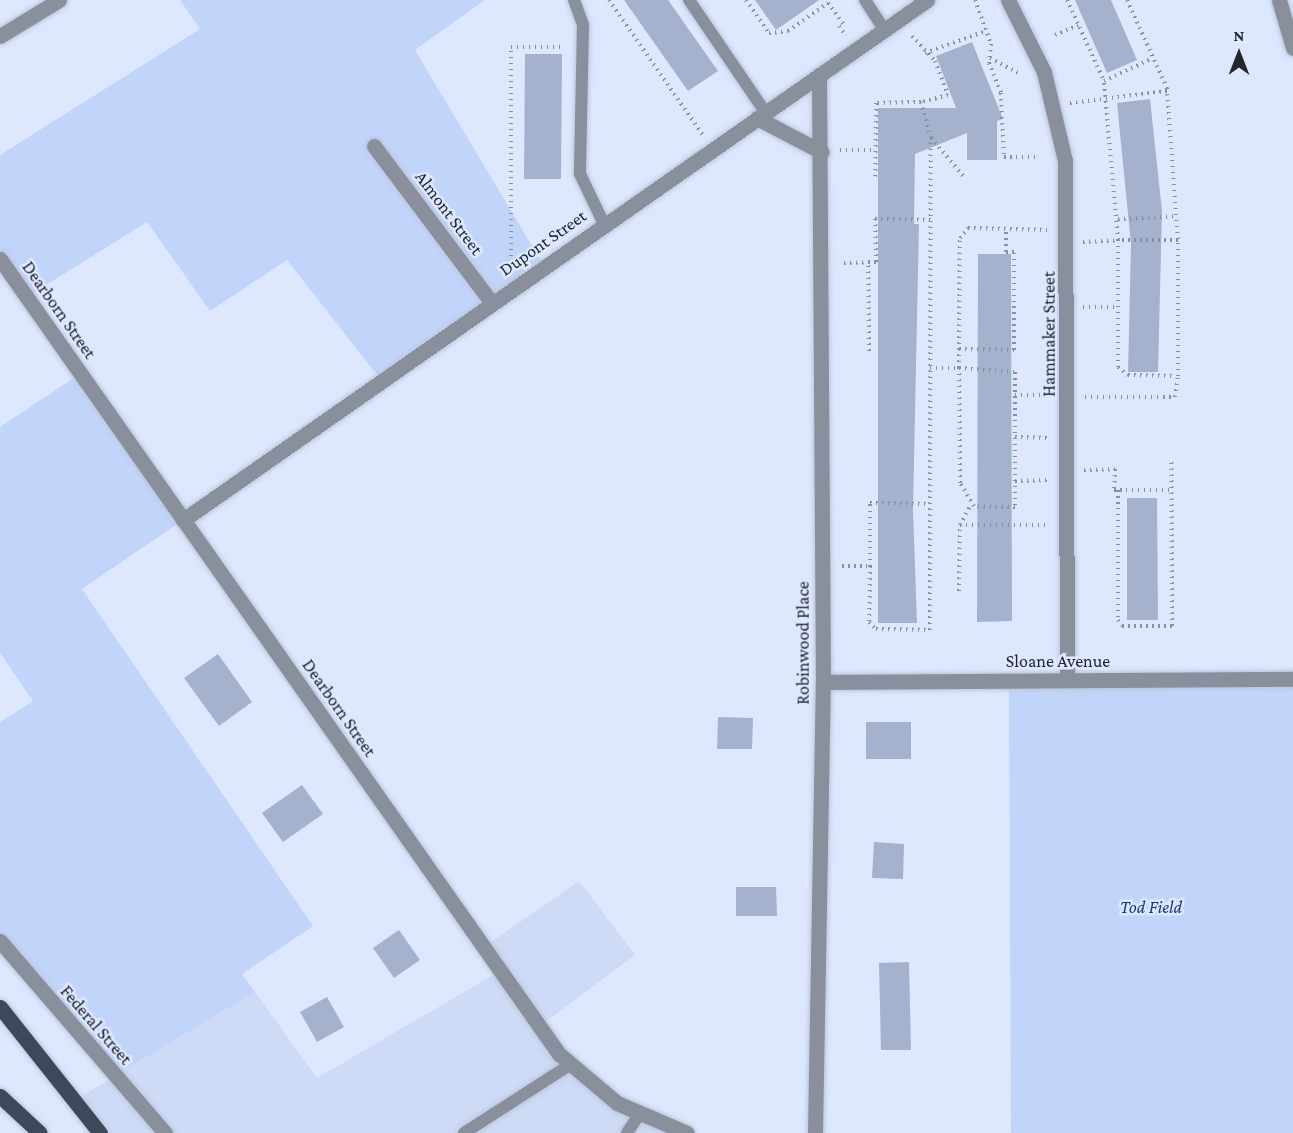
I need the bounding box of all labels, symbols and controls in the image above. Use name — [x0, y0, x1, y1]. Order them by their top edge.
north arrow — [1209, 24, 1269, 84]
text: N — [1234, 27, 1244, 44]
street label: Almont Street — [410, 167, 488, 259]
street label: Dupont Street — [495, 205, 591, 281]
street label: Dearborn Street — [17, 257, 101, 363]
street label: Hammaker Street — [1038, 271, 1060, 397]
street label: Robinwood Place — [792, 581, 814, 705]
street label: Sloane Avenue — [1006, 650, 1110, 672]
street label: Dearborn Street — [297, 655, 381, 761]
park label: Tod Field — [1120, 896, 1182, 918]
street label: Federal Street — [56, 981, 136, 1069]

